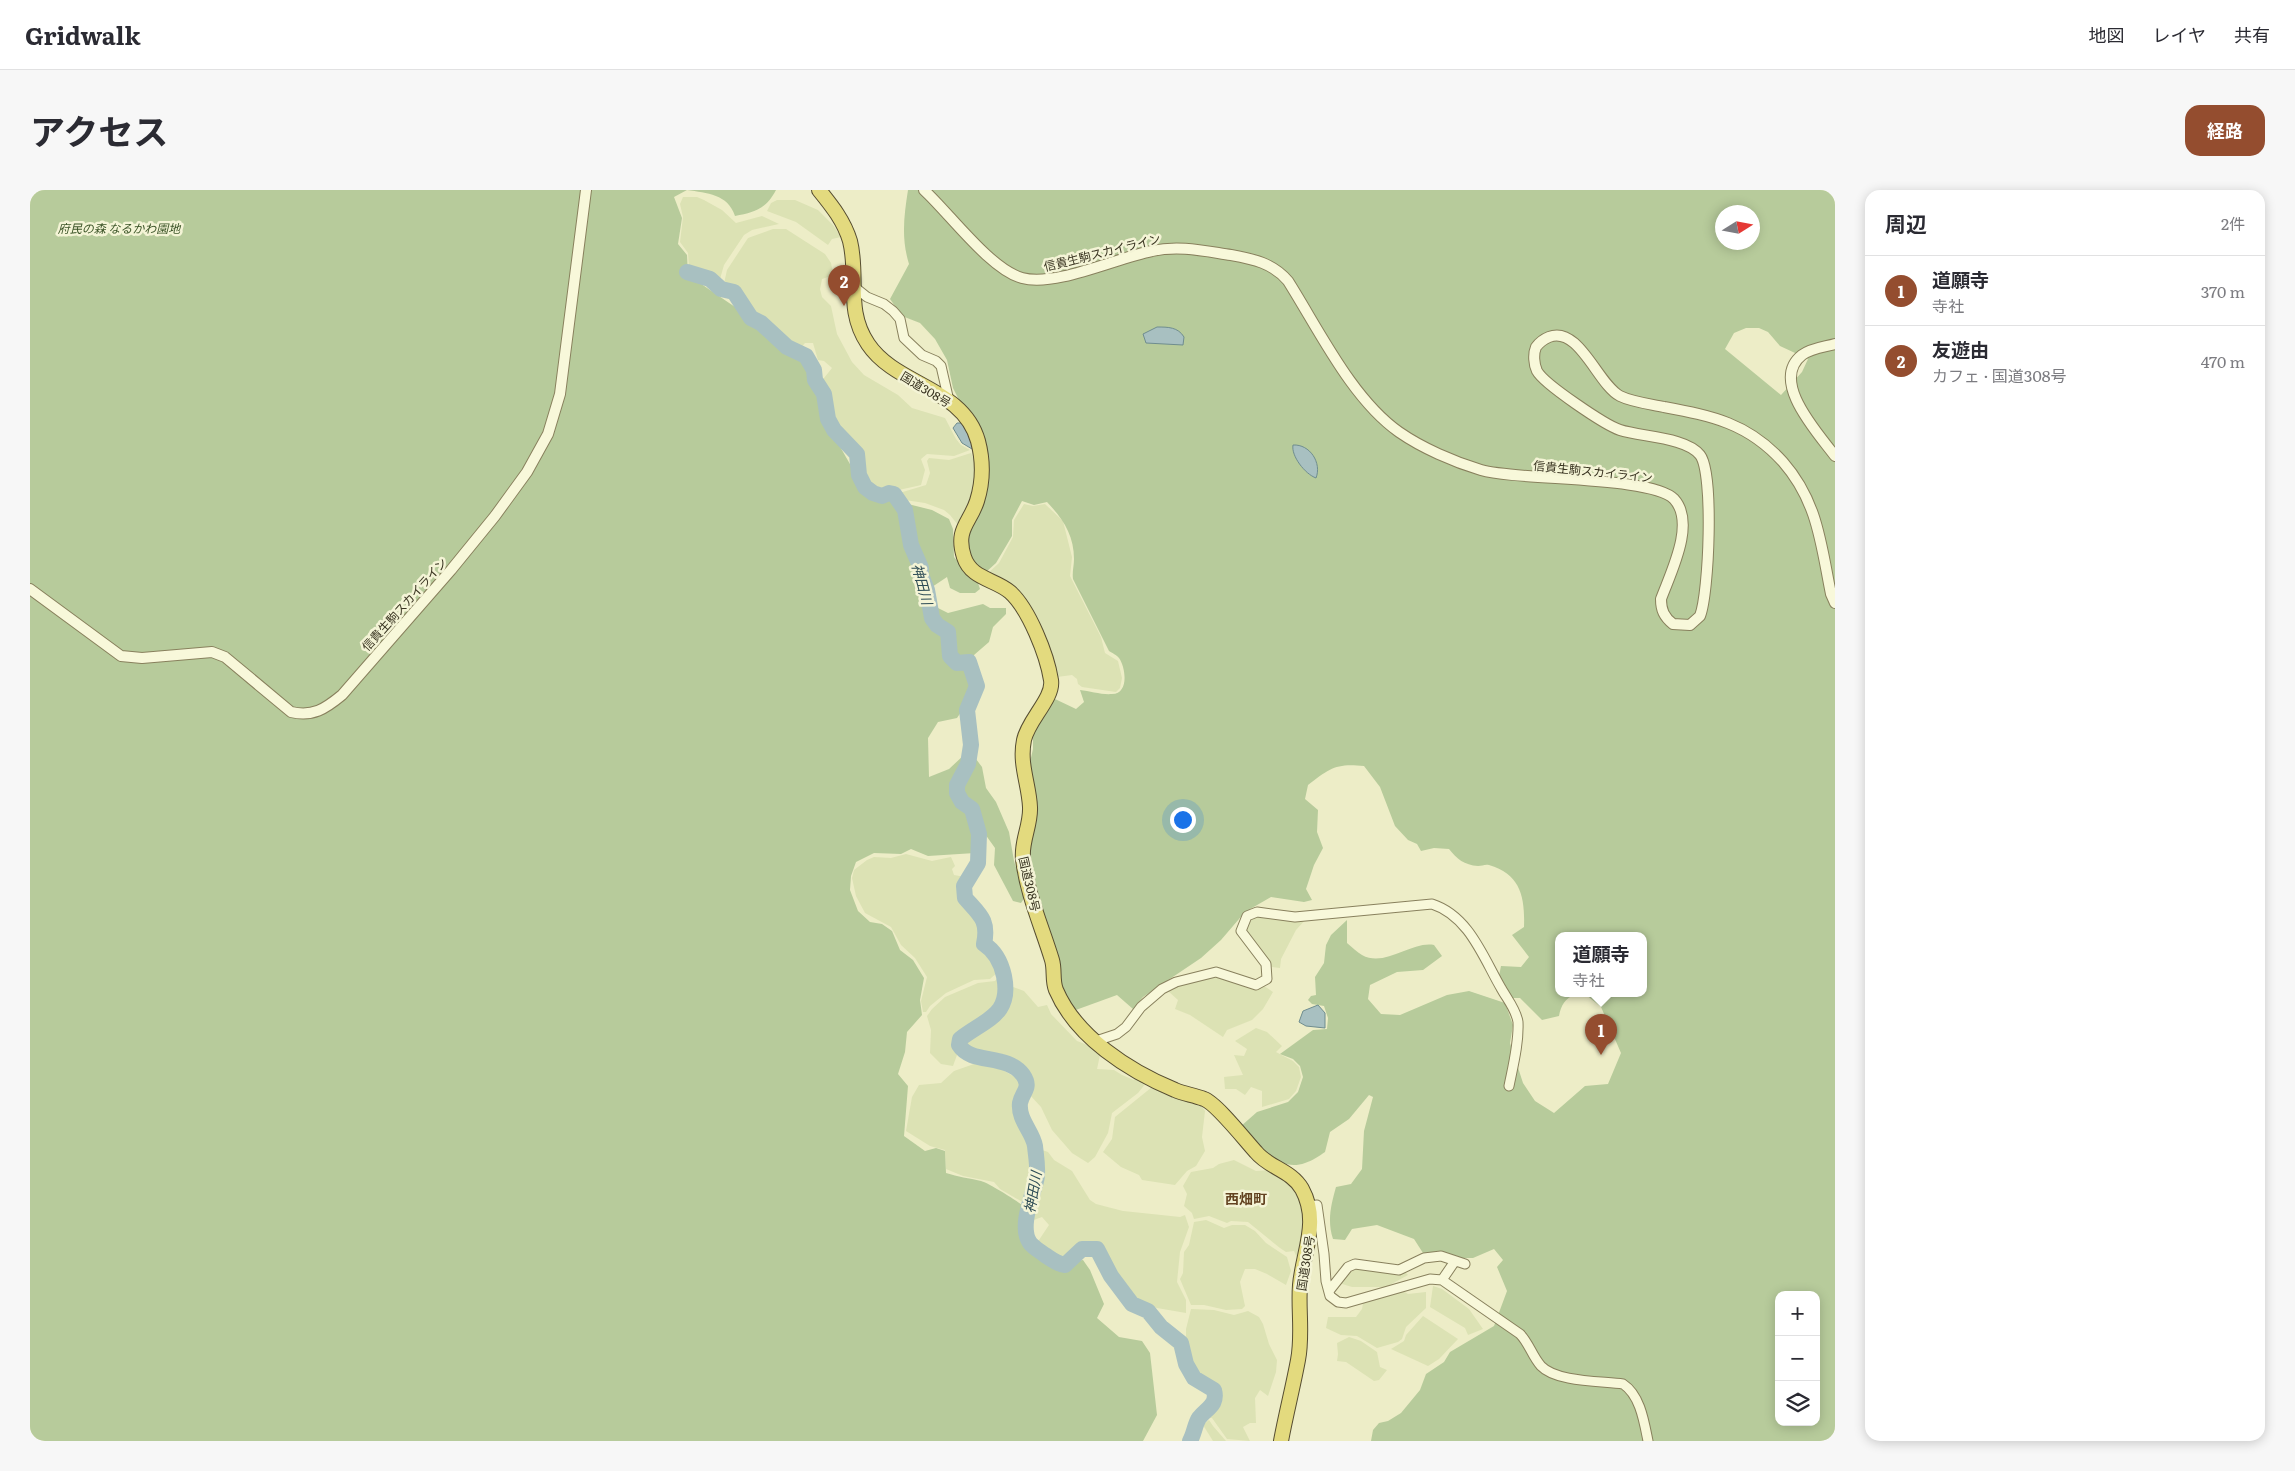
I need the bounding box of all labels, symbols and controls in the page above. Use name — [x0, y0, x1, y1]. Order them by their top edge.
text: Gridwalk — [25, 17, 141, 52]
text: 地図 — [2089, 21, 2125, 48]
text: レイヤ — [2153, 21, 2206, 48]
text: 共有 — [2234, 21, 2270, 48]
text: アクセス — [30, 104, 168, 156]
button: 経路 — [2185, 105, 2265, 156]
north arrow — [1715, 205, 1760, 250]
text: 周辺 — [1885, 207, 1927, 238]
text: 2件 — [2221, 211, 2245, 235]
park label: 府民の森 なるかわ園地 — [58, 219, 182, 237]
street label: 信貴生駒スカイライン — [1042, 229, 1162, 275]
pin: 2 — [828, 265, 860, 306]
text: 道願寺 — [1932, 265, 1989, 293]
text: 1 — [1898, 279, 1904, 303]
text: 370 m — [2201, 279, 2245, 303]
text: 寺社 — [1932, 293, 1964, 317]
text: 友遊由 — [1932, 335, 1989, 363]
text: 2 — [1897, 349, 1905, 373]
text: 470 m — [2201, 349, 2245, 373]
text: カフェ · 国道308号 — [1932, 363, 2066, 387]
street label: 国道308号 — [897, 367, 955, 411]
street label: 信貴生駒スカイライン — [1532, 456, 1654, 486]
street label: 信貴生駒スカイライン — [357, 553, 451, 655]
water label: 神田川 — [908, 561, 939, 609]
your location — [1170, 807, 1196, 833]
street label: 国道308号 — [1015, 855, 1045, 913]
popup — [1555, 932, 1647, 997]
text: 道願寺 — [1572, 939, 1630, 967]
text: 寺社 — [1572, 967, 1605, 991]
pin: 1 — [1585, 1014, 1617, 1055]
water label: 神田川 — [1019, 1168, 1046, 1214]
district label: 西畑町 — [1225, 1188, 1267, 1208]
street label: 国道308号 — [1292, 1234, 1318, 1292]
map controls — [1775, 1291, 1820, 1426]
button: + — [1775, 1291, 1820, 1336]
button: − — [1775, 1336, 1820, 1381]
button: layers — [1775, 1381, 1820, 1426]

